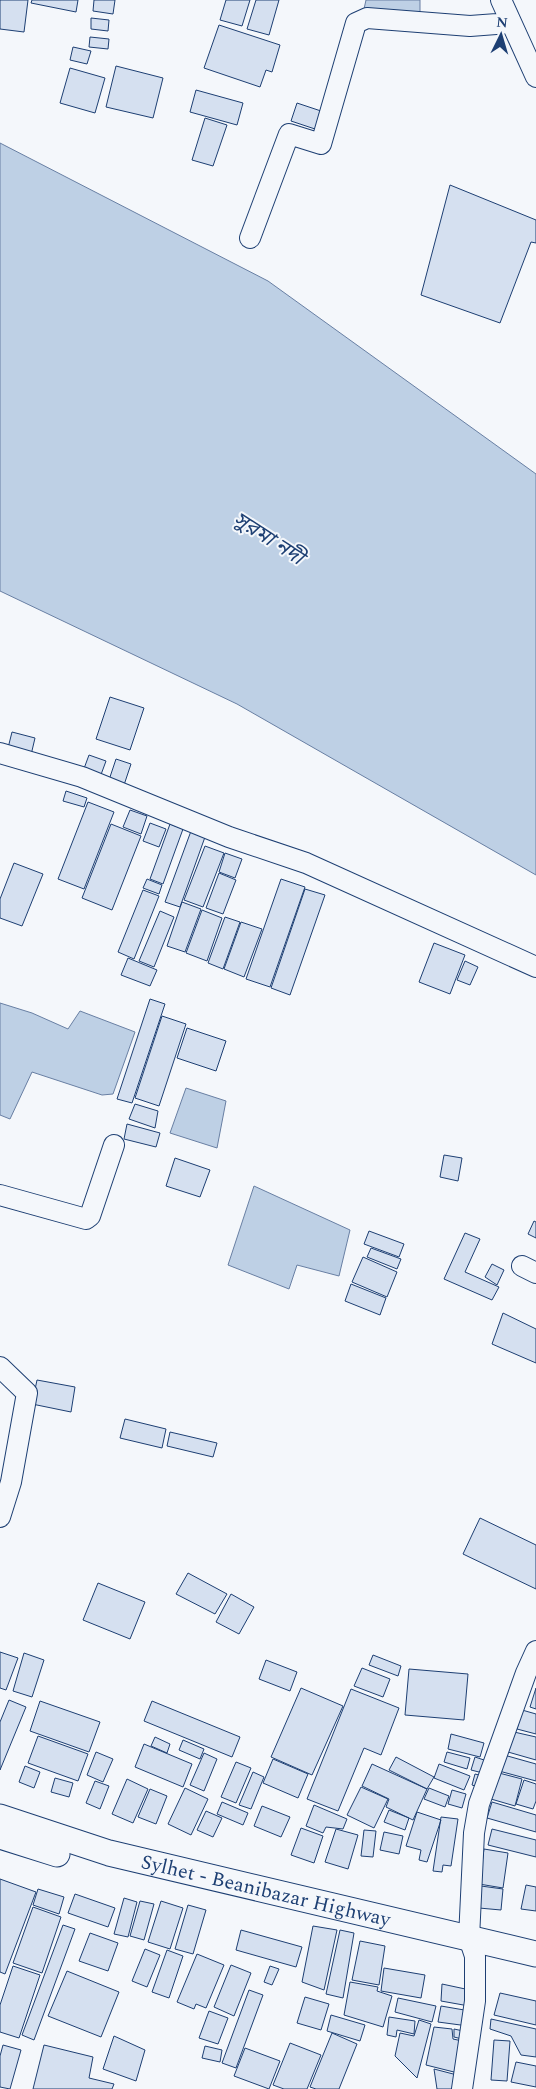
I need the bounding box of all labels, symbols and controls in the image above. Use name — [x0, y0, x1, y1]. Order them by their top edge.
north arrow — [476, 10, 526, 60]
text: N — [495, 12, 509, 34]
water label: সুরমা নদী — [227, 504, 314, 576]
street label: Sylhet - Beanibazar Highway — [138, 1847, 395, 1935]

